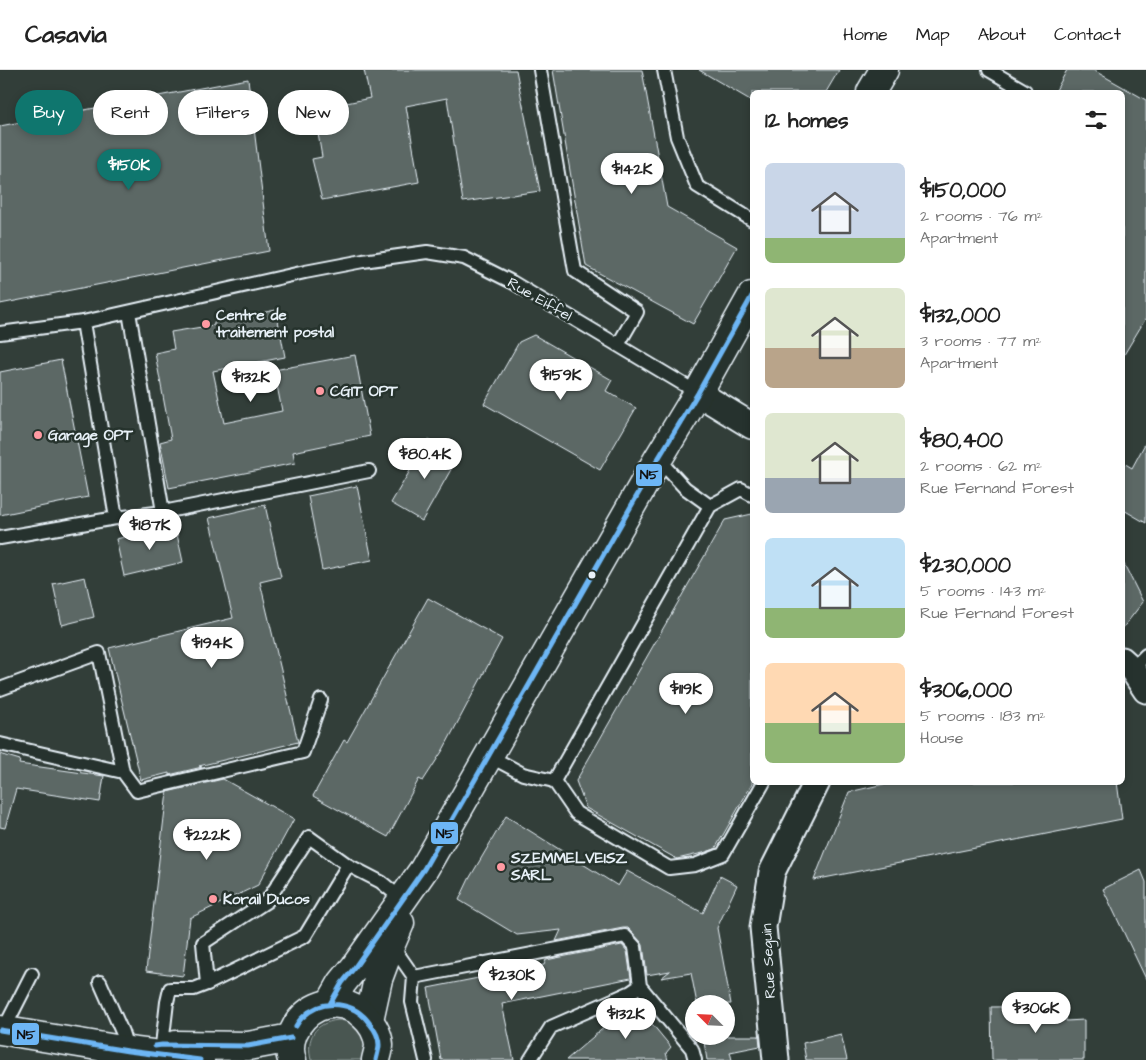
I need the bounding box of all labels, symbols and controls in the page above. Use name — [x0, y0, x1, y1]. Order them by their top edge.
text: Casavia — [25, 18, 107, 52]
text: Home — [843, 22, 888, 47]
text: Map — [916, 22, 950, 47]
text: About — [978, 22, 1026, 47]
text: Contact — [1054, 22, 1121, 47]
chip: Buy — [15, 90, 83, 135]
chip: Rent — [93, 90, 168, 135]
chip: Filters — [178, 90, 268, 135]
chip: New — [278, 90, 349, 135]
text: 12 homes — [765, 106, 849, 135]
icon: filters — [1082, 106, 1110, 134]
pin: $150K — [94, 148, 164, 191]
pin: $142K — [597, 152, 667, 195]
text: $150K — [108, 154, 150, 176]
text: $142K — [612, 158, 652, 180]
text: $150,000 — [920, 176, 1006, 205]
icon: home — [805, 183, 865, 243]
text: 2 rooms · 76 m² — [920, 205, 1043, 227]
text: Apartment — [920, 227, 998, 249]
street label: Rue Eiffel — [503, 272, 576, 326]
text: $132,000 — [920, 301, 1001, 330]
place label: Centre de traitement postal — [215, 305, 335, 343]
icon: home — [805, 308, 865, 368]
marker: Centre de traitement postal — [200, 318, 212, 330]
text: 3 rooms · 77 m² — [920, 330, 1041, 352]
text: Apartment — [920, 352, 998, 374]
pin: $159K — [526, 358, 596, 401]
pin: $132K — [216, 360, 286, 403]
text: $159K — [540, 364, 582, 386]
text: $132K — [232, 366, 270, 388]
place label: CGIT OPT — [330, 381, 398, 402]
marker: CGIT OPT — [314, 385, 326, 397]
place label: Garage OPT — [48, 425, 133, 448]
text: $80,400 — [920, 426, 1003, 455]
marker: Garage OPT — [32, 429, 44, 441]
icon: home — [805, 433, 865, 493]
pin: $80.4K — [384, 438, 466, 480]
text: $80.4K — [399, 443, 451, 465]
text: 2 rooms · 62 m² — [920, 455, 1042, 477]
line badge: N5 — [635, 463, 663, 487]
text: N5 — [640, 465, 659, 485]
text: Rue Fernand Forest — [920, 477, 1074, 499]
pin: $187K — [115, 508, 185, 551]
text: $187K — [130, 514, 170, 536]
text: $230,000 — [920, 551, 1011, 580]
icon: home — [805, 558, 865, 618]
unlabelled marker — [587, 570, 597, 580]
text: 5 rooms · 143 m² — [920, 580, 1046, 602]
text: Rue Fernand Forest — [920, 602, 1074, 624]
pin: $194K — [177, 626, 247, 669]
text: $194K — [192, 632, 232, 654]
pin: $119K — [651, 672, 721, 715]
text: $306,000 — [920, 676, 1012, 705]
text: $119K — [670, 678, 702, 700]
icon: home — [805, 683, 865, 743]
text: 5 rooms · 183 m² — [920, 705, 1046, 727]
text: House — [920, 727, 964, 749]
pin: $222K — [172, 818, 242, 861]
line badge: N5 — [430, 821, 459, 845]
text: $222K — [184, 824, 230, 846]
text: N5 — [436, 824, 455, 844]
place label: SZEMMELVEISZ SARL — [510, 848, 628, 886]
marker: SZEMMELVEISZ SARL — [495, 861, 507, 873]
place label: Korail Ducos — [223, 889, 310, 910]
marker: Korail Ducos — [207, 893, 219, 905]
street label: Rue Seguin — [756, 922, 782, 999]
pin: $230K — [477, 958, 547, 1001]
text: $230K — [489, 964, 535, 986]
pin: $306K — [1001, 992, 1071, 1034]
north arrow — [685, 995, 735, 1045]
map controls — [685, 995, 735, 1045]
text: $306K — [1013, 997, 1059, 1019]
pin: $132K — [591, 998, 661, 1040]
text: $132K — [607, 1003, 645, 1025]
line badge: N5 — [11, 1022, 40, 1046]
text: N5 — [17, 1025, 36, 1045]

